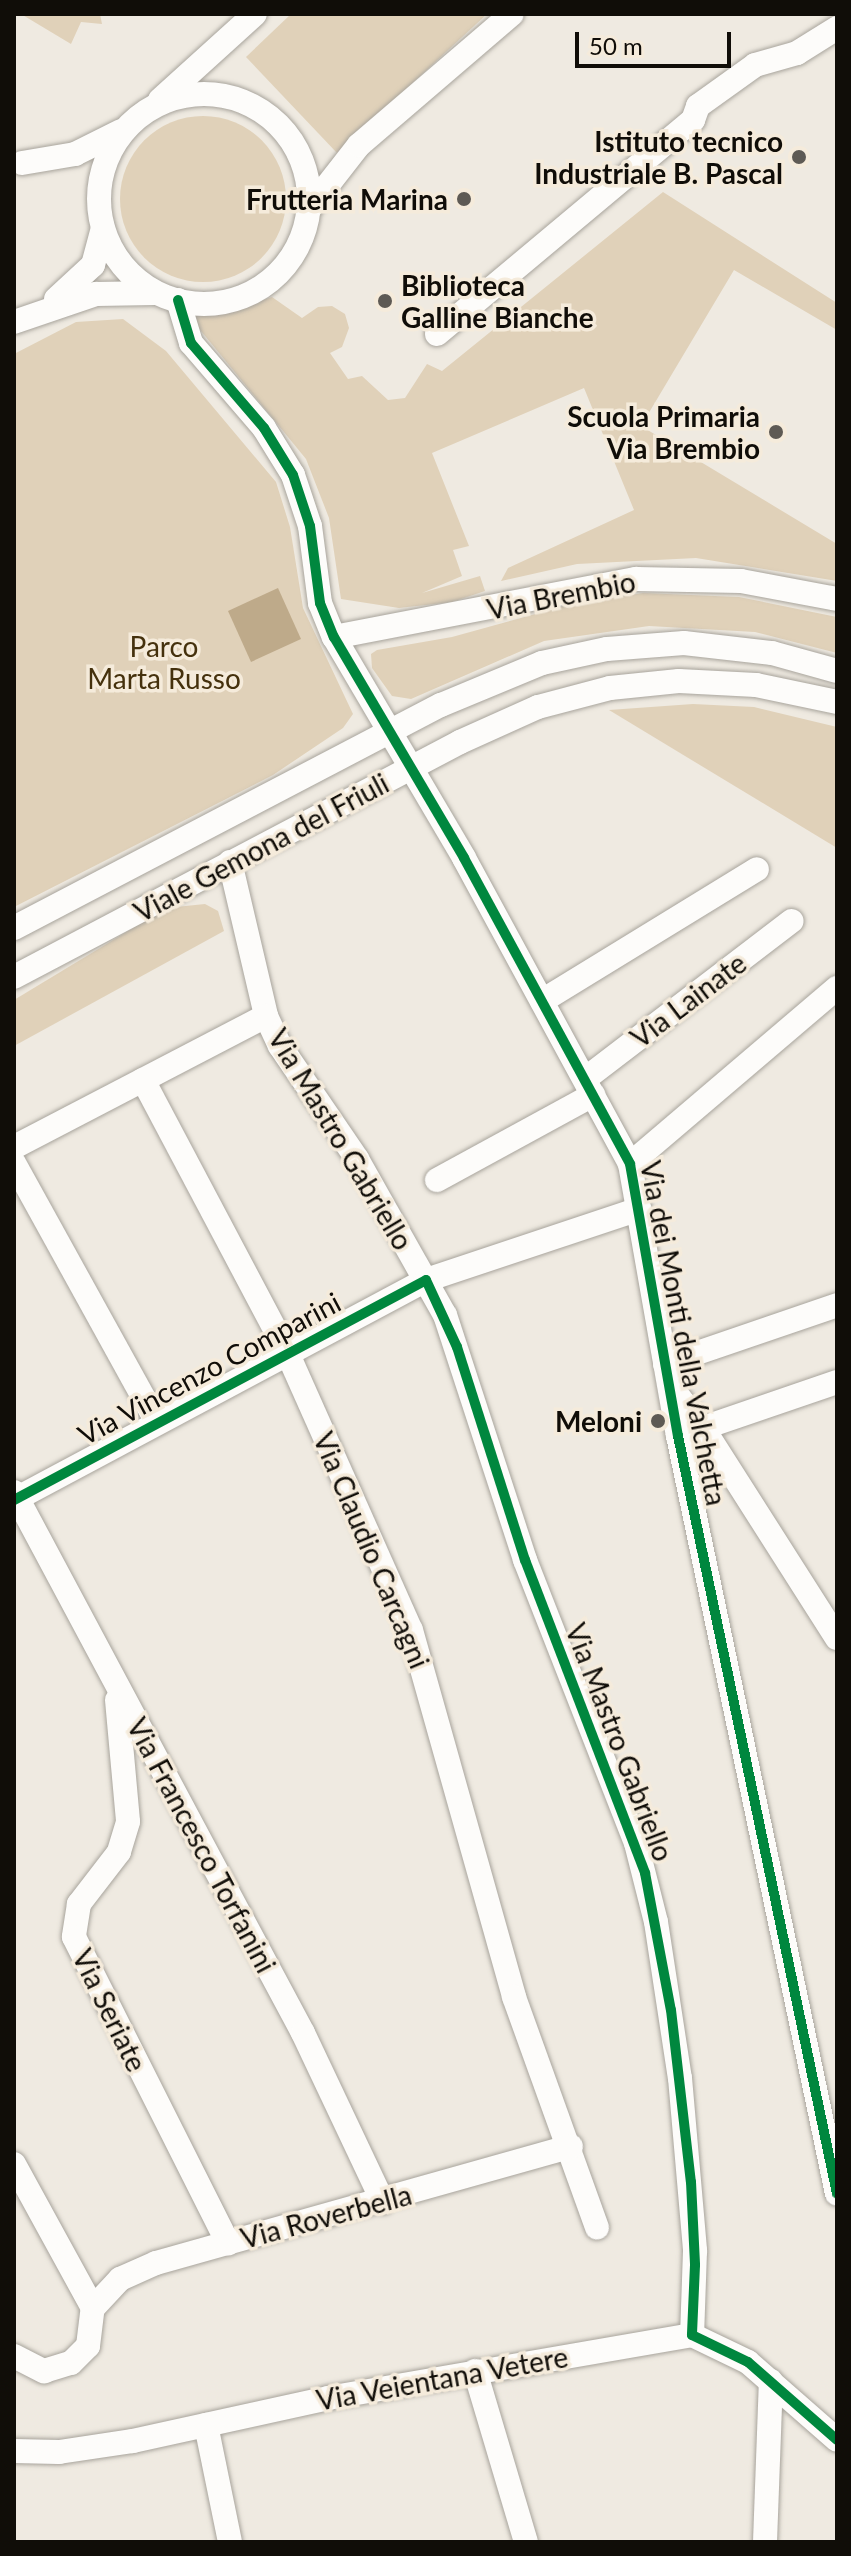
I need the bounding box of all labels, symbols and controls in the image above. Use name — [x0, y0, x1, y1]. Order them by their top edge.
scale bar — [579, 16, 735, 66]
text: 50 m — [589, 31, 643, 60]
place label: Istituto tecnico Industriale B. Pascal — [534, 124, 783, 190]
marker: Istituto tecnico Industriale B. Pascal — [790, 148, 808, 166]
place label: Frutteria Marina — [246, 182, 448, 216]
marker: Frutteria Marina — [455, 190, 473, 208]
place label: Biblioteca Galline Bianche — [401, 268, 594, 334]
marker: Biblioteca Galline Bianche — [376, 292, 394, 310]
place label: Scuola Primaria Via Brembio — [567, 399, 760, 465]
marker: Scuola Primaria Via Brembio — [767, 423, 785, 441]
street label: Via Brembio — [484, 564, 638, 626]
park label: Parco Marta Russo — [87, 629, 241, 695]
street label: Viale Gemona del Friuli — [128, 766, 394, 928]
street label: Via Lainate — [624, 946, 752, 1054]
street label: Via Mastro Gabriello — [262, 1022, 420, 1256]
street label: Via dei Monti della Valchetta — [634, 1157, 734, 1509]
street label: Via Vincenzo Comparini — [72, 1284, 346, 1452]
place label: Meloni — [555, 1404, 642, 1438]
marker: Meloni — [649, 1412, 667, 1430]
street label: Via Claudio Carcagni — [307, 1427, 437, 1673]
street label: Via Mastro Gabriello — [559, 1618, 681, 1866]
street label: Via Francesco Torfanini — [120, 1711, 284, 1979]
street label: Via Seriate — [66, 1943, 154, 2077]
street label: Via Roverbella — [237, 2177, 415, 2255]
street label: Via Veientana Vetere — [313, 2339, 571, 2417]

